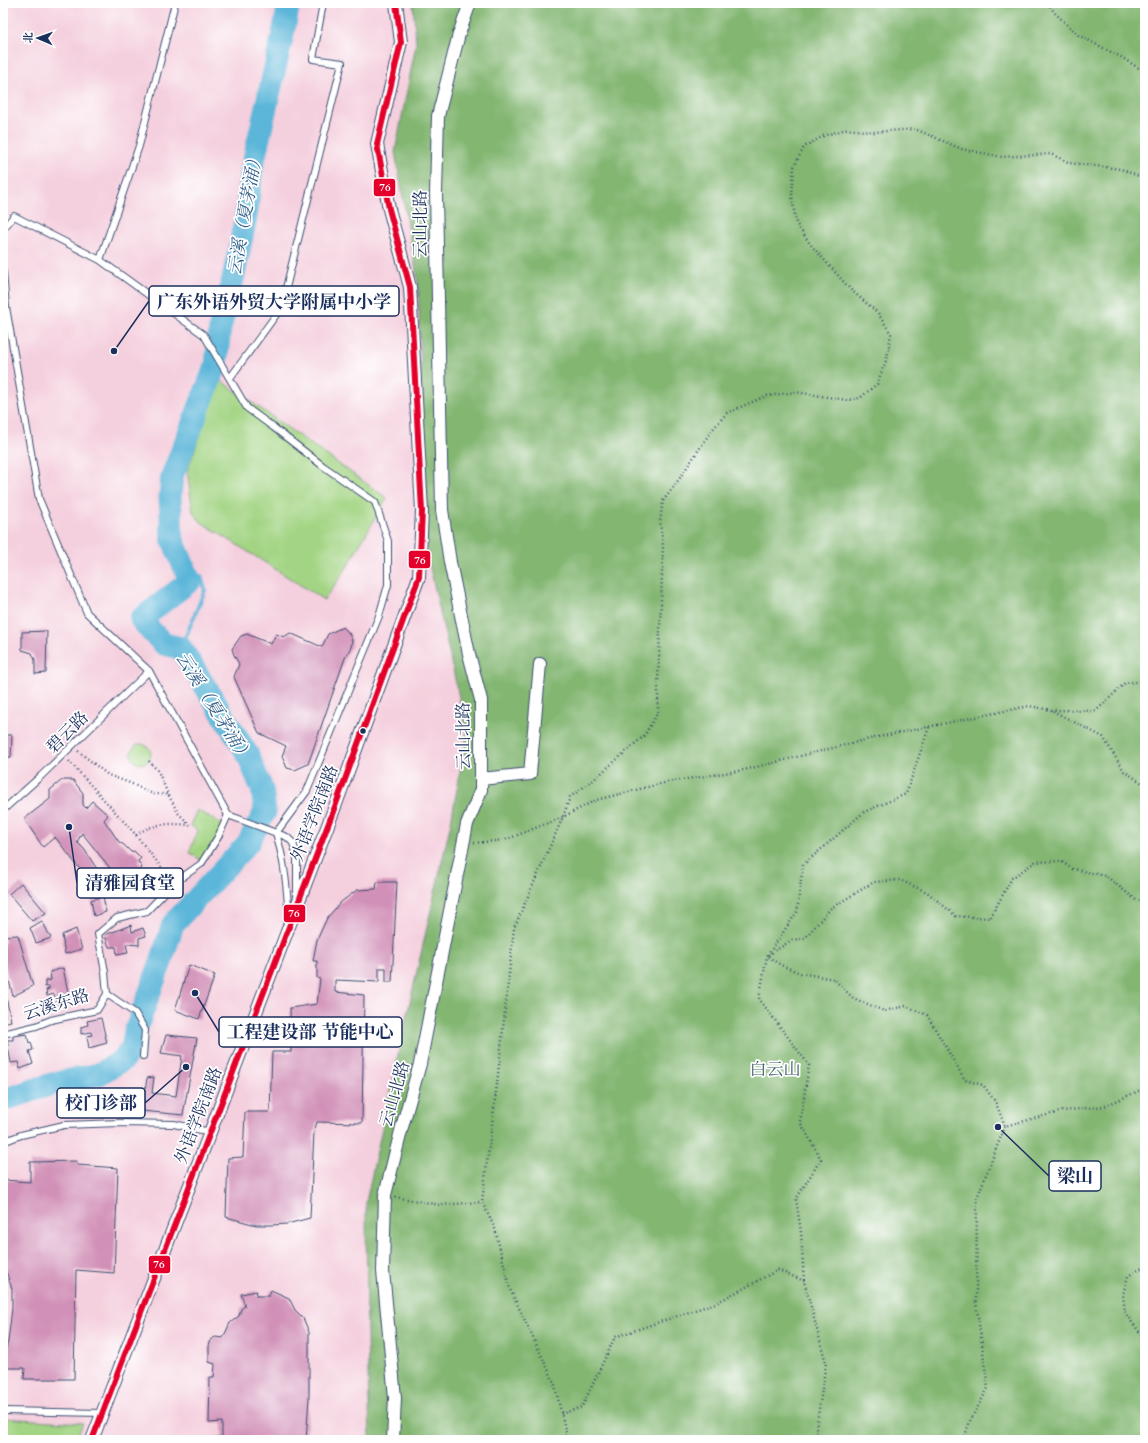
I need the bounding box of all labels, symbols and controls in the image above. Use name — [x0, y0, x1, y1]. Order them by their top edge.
north arrow — [18, 18, 58, 58]
text: 北 — [21, 32, 36, 43]
water label: 云溪（夏茅涌） — [222, 149, 269, 277]
line badge: 76 — [373, 178, 396, 197]
text: 76 — [379, 180, 391, 195]
street label: 云山北路 — [409, 190, 432, 258]
callout: 广东外语外贸大学附属中小学 — [149, 286, 399, 316]
text: 广东外语外贸大学附属中小学 — [157, 290, 391, 315]
line badge: 76 — [408, 550, 431, 569]
text: 76 — [414, 553, 426, 568]
water label: 云溪（夏茅涌） — [170, 647, 258, 767]
street label: 云山北路 — [451, 702, 476, 770]
street label: 碧云路 — [41, 706, 94, 759]
unlabelled marker — [358, 726, 368, 736]
street label: 外语学院南路 — [285, 761, 343, 865]
callout: 清雅园食堂 — [77, 868, 183, 898]
text: 清雅园食堂 — [85, 871, 175, 896]
line badge: 76 — [283, 904, 306, 923]
text: 76 — [288, 906, 300, 921]
street label: 云溪东路 — [20, 984, 92, 1025]
callout: 工程建设部 节能中心 — [219, 1017, 402, 1047]
text: 工程建设部 节能中心 — [227, 1020, 393, 1045]
street label: 云山北路 — [374, 1058, 415, 1130]
park label: 白云山 — [750, 1058, 801, 1081]
street label: 外语学院南路 — [169, 1063, 227, 1167]
callout: 校门诊部 — [57, 1088, 145, 1118]
text: 校门诊部 — [65, 1091, 137, 1116]
callout: 梁山 — [1049, 1161, 1101, 1191]
text: 梁山 — [1057, 1164, 1093, 1189]
line badge: 76 — [148, 1255, 171, 1274]
text: 76 — [153, 1257, 165, 1272]

